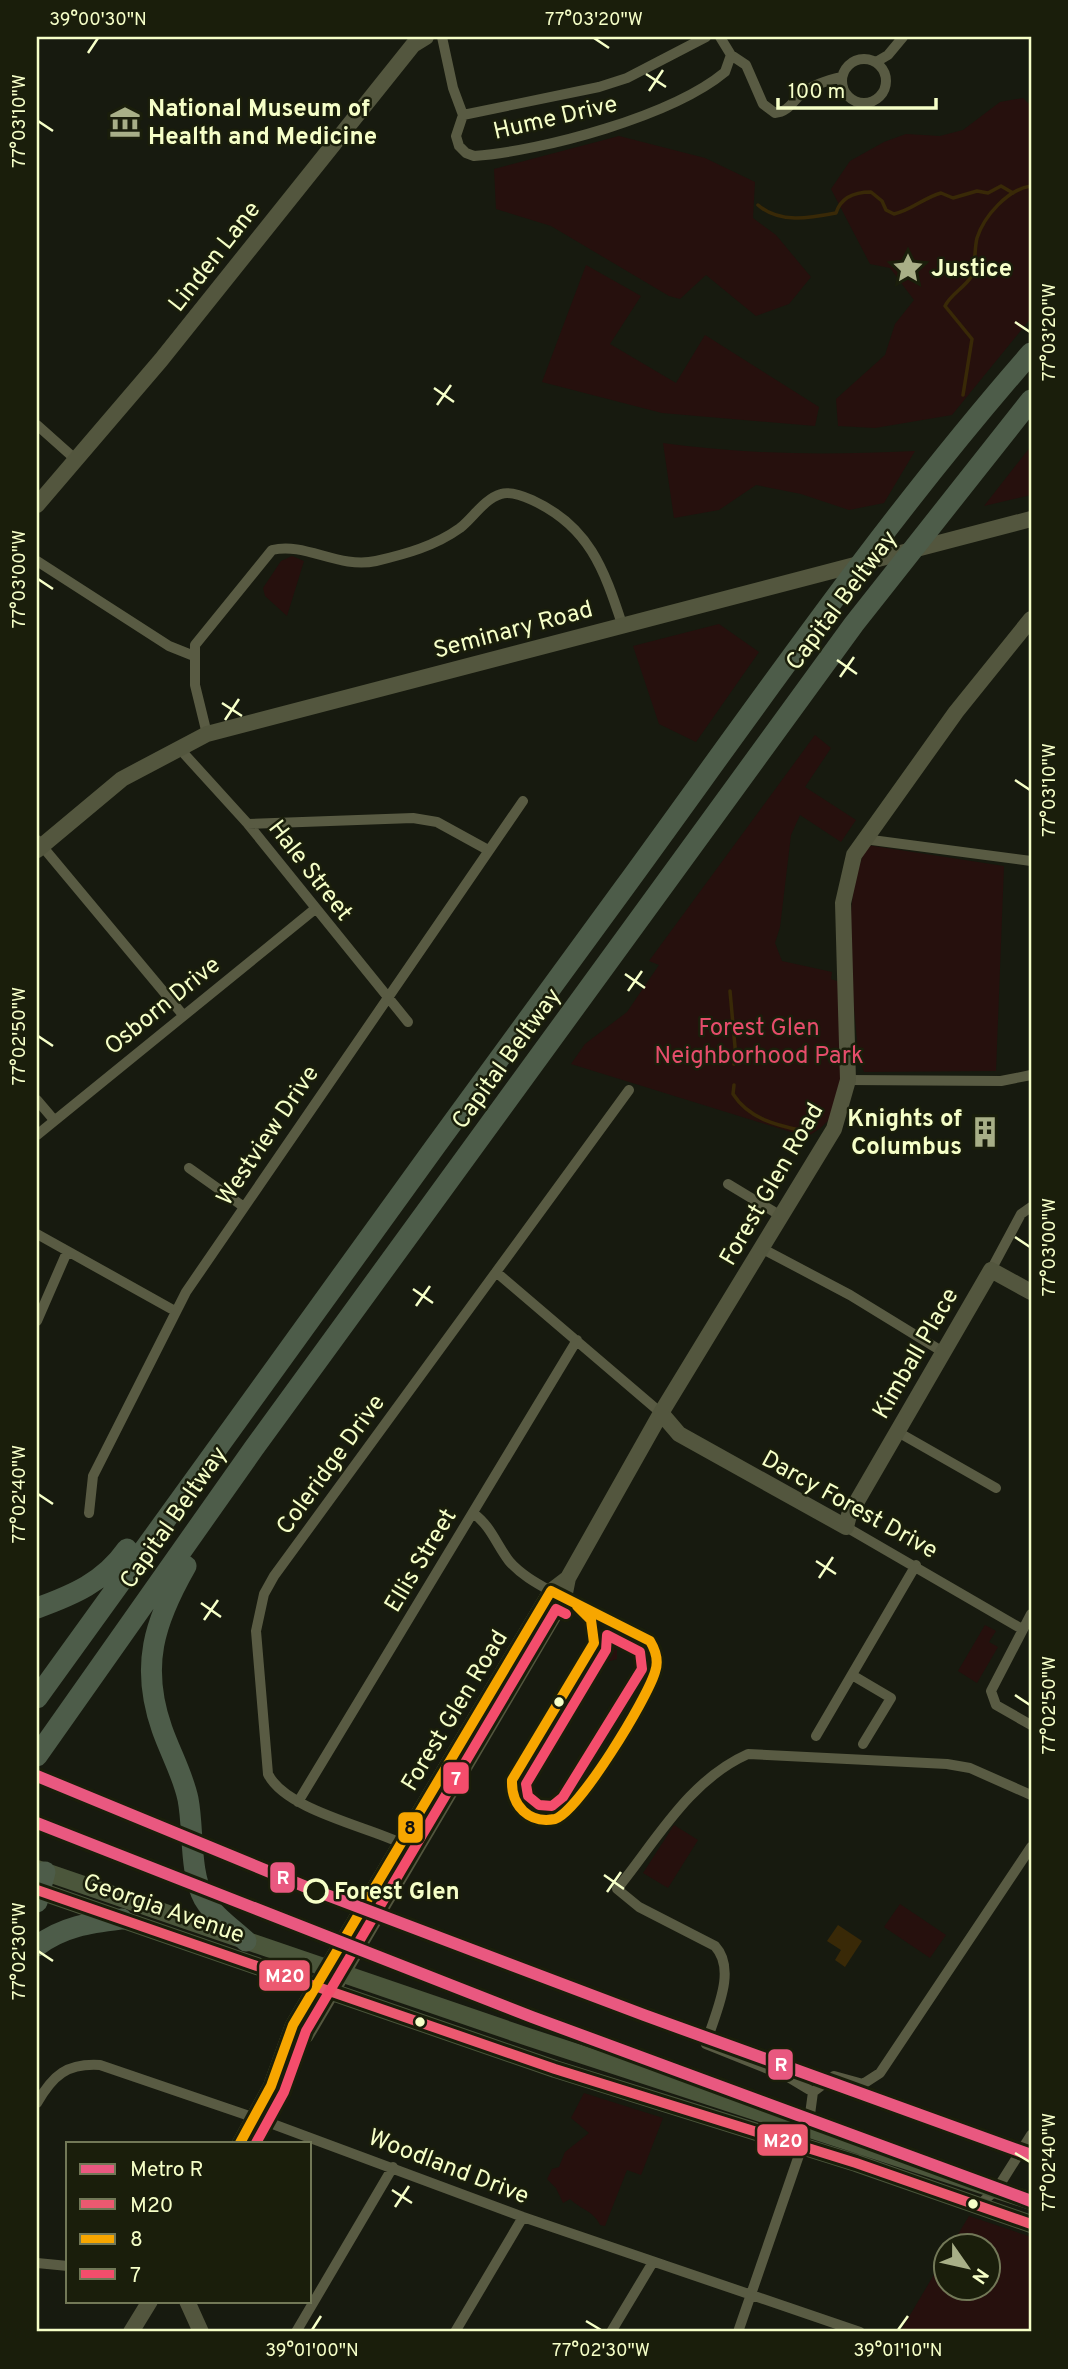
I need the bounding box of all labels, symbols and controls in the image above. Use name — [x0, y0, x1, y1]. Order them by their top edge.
text: 39°00'30"N — [49, 9, 147, 32]
text: 77°03'20"W — [545, 9, 643, 32]
scale bar — [778, 66, 935, 110]
text: 77°03'10"W — [9, 74, 32, 168]
text: 100 m — [788, 79, 845, 106]
street label: Hume Drive — [490, 90, 620, 148]
place label: National Museum of Health and Medicine — [148, 95, 377, 153]
museum icon: National Museum of Health and Medicine — [108, 105, 142, 139]
street label: Linden Lane — [163, 196, 268, 319]
place icon: Justice — [891, 251, 925, 285]
place label: Justice — [931, 255, 1012, 285]
text: 77°03'20"W — [1039, 283, 1062, 381]
street label: Capital Beltway — [780, 525, 905, 677]
text: 77°03'00"W — [9, 530, 32, 628]
street label: Seminary Road — [431, 595, 596, 667]
text: 77°03'10"W — [1039, 743, 1062, 837]
street label: Hale Street — [261, 815, 358, 928]
street label: Osborn Drive — [99, 951, 227, 1062]
street label: Capital Beltway — [446, 983, 569, 1136]
text: 77°02'50"W — [9, 987, 32, 1085]
park label: Forest Glen Neighborhood Park — [654, 1014, 864, 1072]
street label: Westview Drive — [211, 1060, 327, 1212]
street label: Forest Glen Road — [714, 1098, 831, 1272]
place label: Knights of Columbus — [847, 1105, 962, 1163]
building icon: Knights of Columbus — [968, 1115, 1002, 1149]
text: 77°03'00"W — [1039, 1198, 1062, 1296]
street label: Kimball Place — [867, 1283, 966, 1425]
street label: Coleridge Drive — [271, 1389, 393, 1541]
street label: Capital Beltway — [114, 1441, 235, 1595]
text: 77°02'40"W — [9, 1445, 32, 1543]
street label: Darcy Forest Drive — [756, 1445, 942, 1567]
street label: Ellis Street — [379, 1504, 464, 1618]
street label: Forest Glen Road — [396, 1625, 516, 1797]
text: 77°02'50"W — [1039, 1656, 1062, 1754]
unlabelled marker — [552, 1695, 566, 1709]
line badge: 7 — [442, 1761, 470, 1795]
text: 7 — [451, 1768, 461, 1792]
line badge: 8 — [397, 1811, 424, 1844]
text: 8 — [404, 1817, 416, 1841]
line badge: R — [269, 1861, 296, 1894]
text: R — [276, 1867, 290, 1891]
street label: Georgia Avenue — [79, 1868, 248, 1952]
place label: Forest Glen — [334, 1878, 460, 1908]
marker: Forest Glen — [304, 1879, 328, 1903]
text: 77°02'30"W — [9, 1902, 32, 2000]
line badge: M20 — [258, 1959, 311, 1992]
text: M20 — [265, 1965, 305, 1989]
unlabelled marker — [413, 2015, 427, 2029]
line badge: R — [767, 2048, 794, 2081]
text: R — [774, 2054, 788, 2078]
text: 77°02'40"W — [1039, 2113, 1062, 2211]
street label: Woodland Drive — [364, 2123, 533, 2212]
line badge: M20 — [756, 2123, 809, 2157]
text: M20 — [763, 2130, 803, 2154]
legend — [66, 2142, 312, 2302]
text: Metro R — [130, 2157, 203, 2184]
text: M20 — [130, 2193, 173, 2220]
unlabelled marker — [966, 2197, 980, 2211]
text: 8 — [130, 2227, 143, 2254]
north arrow — [932, 2232, 1002, 2302]
text: 7 — [130, 2263, 141, 2290]
text: N — [966, 2263, 993, 2288]
text: 39°01'00"N — [265, 2340, 359, 2363]
text: 77°02'30"W — [552, 2340, 650, 2363]
text: 39°01'10"N — [854, 2340, 942, 2363]

